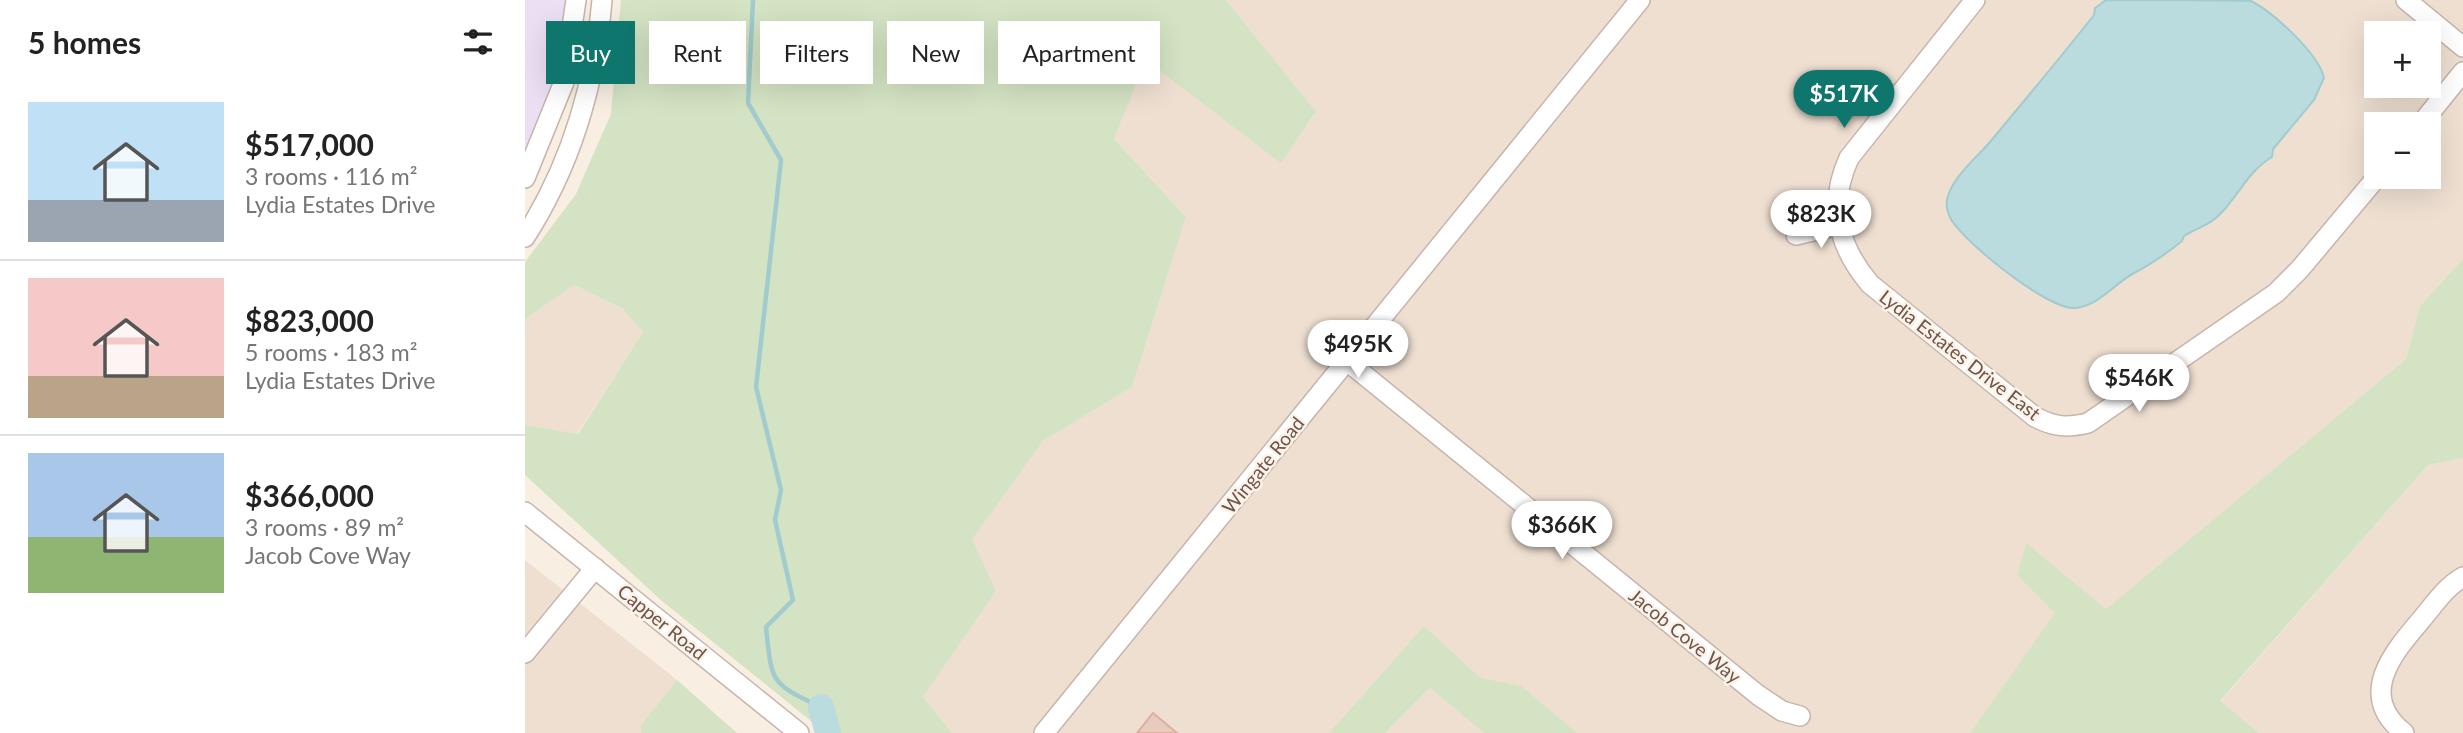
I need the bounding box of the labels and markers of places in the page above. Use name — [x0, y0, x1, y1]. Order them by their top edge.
pin: $517K — [1795, 71, 1893, 130]
pin: $823K — [1772, 190, 1870, 250]
pin: $495K — [1309, 320, 1407, 380]
pin: $546K — [2090, 354, 2188, 414]
pin: $366K — [1513, 502, 1611, 561]

